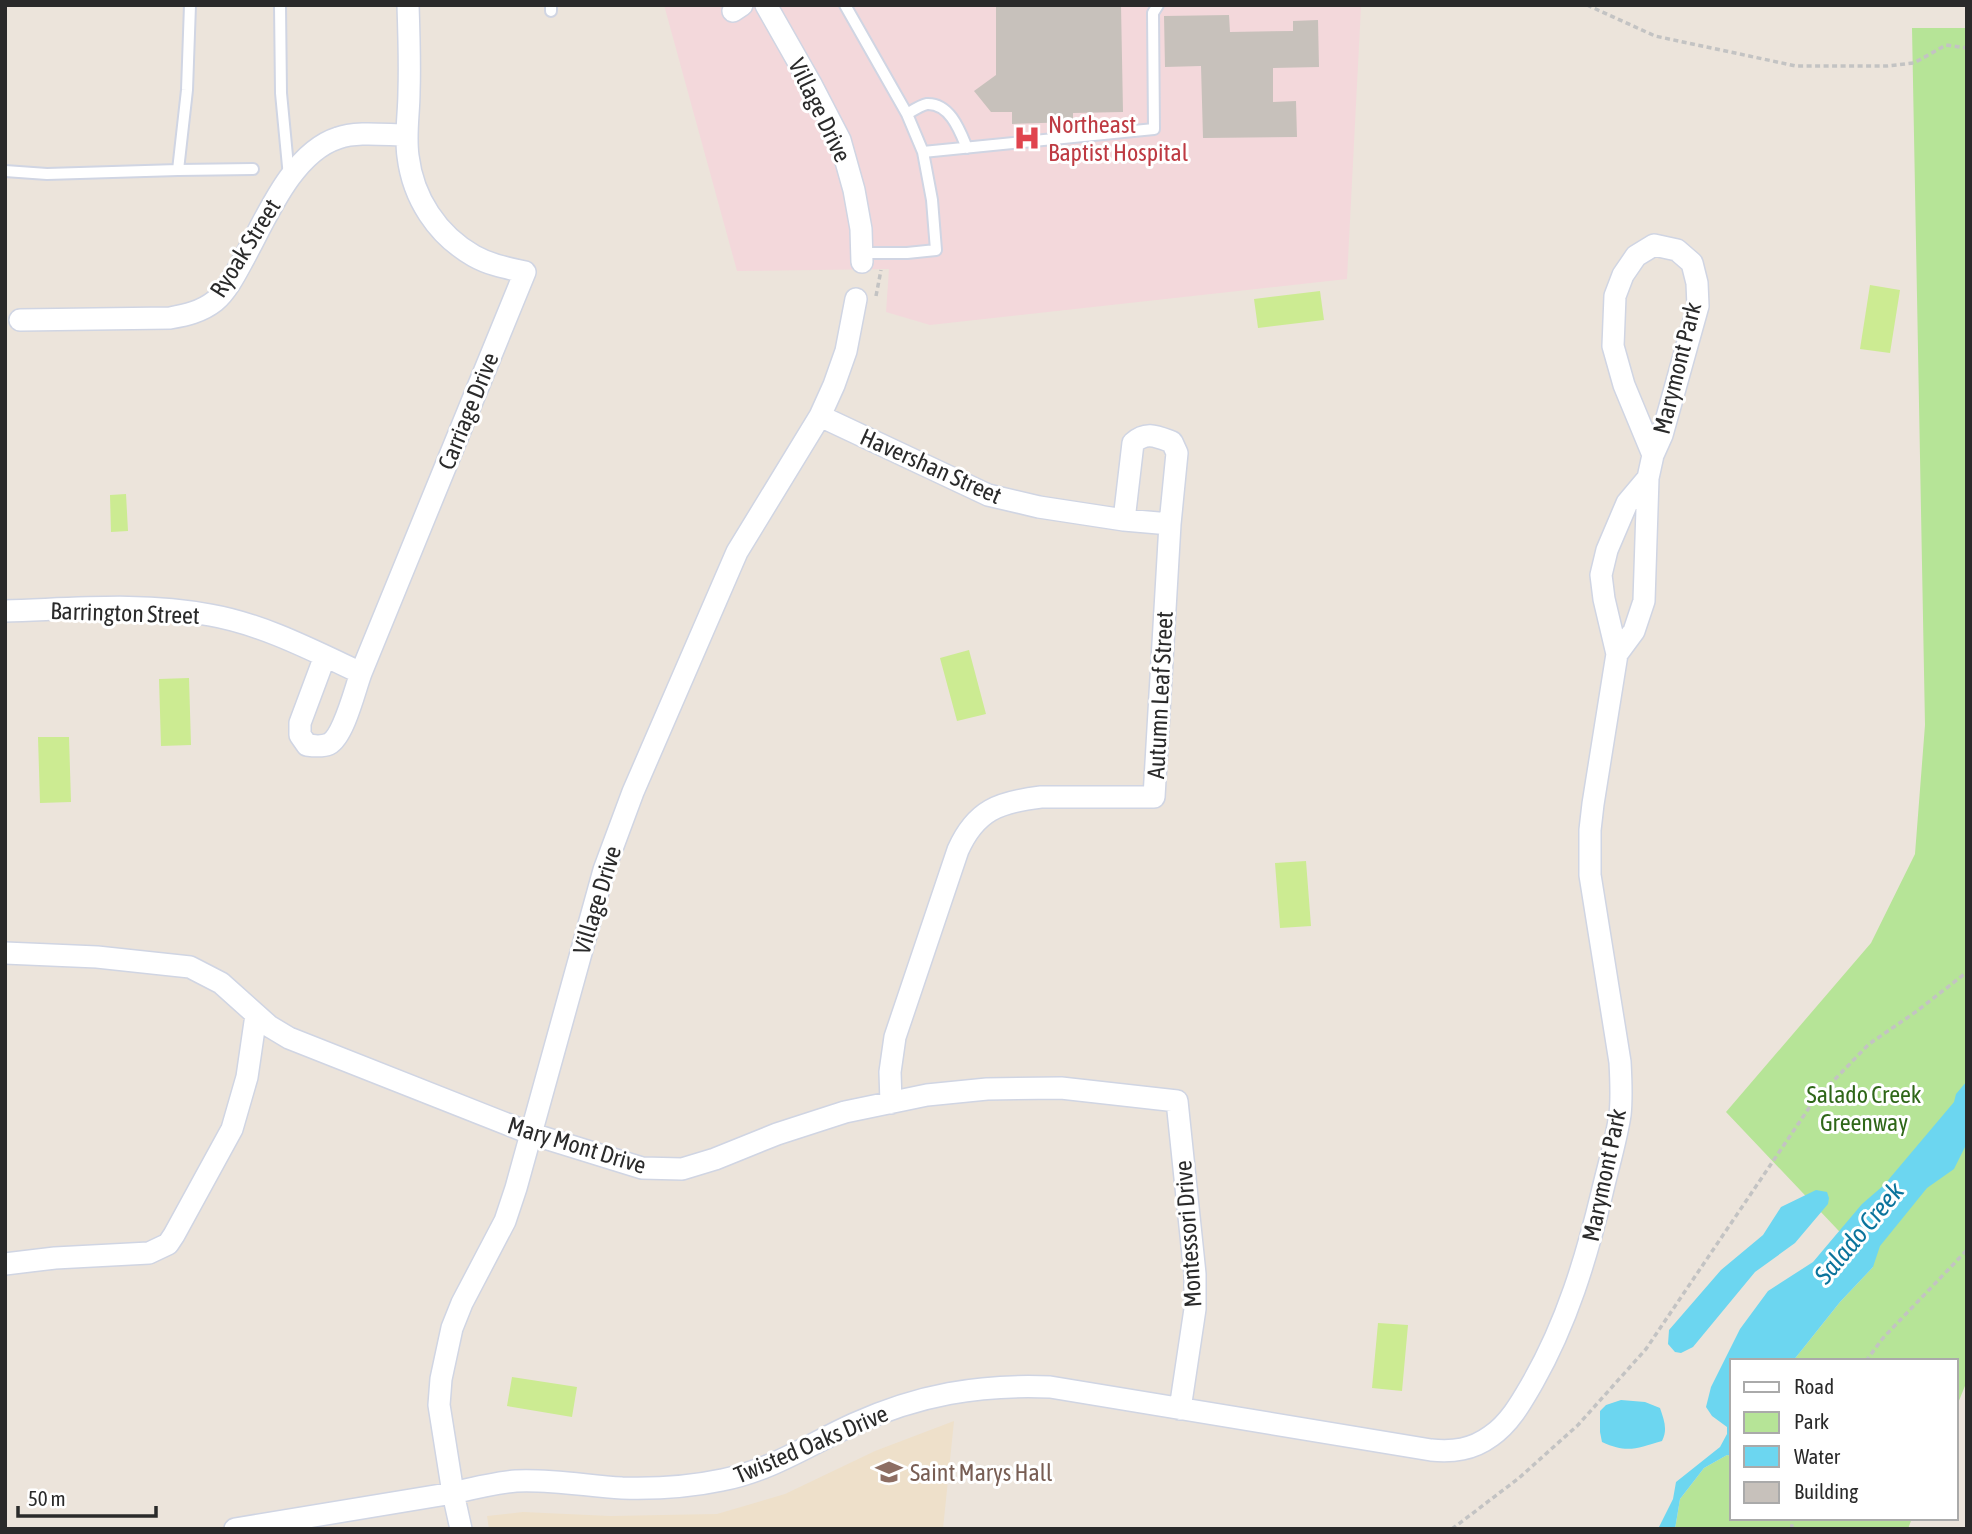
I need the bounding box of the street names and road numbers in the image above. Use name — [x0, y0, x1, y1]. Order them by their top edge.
street label: Village Drive — [783, 54, 857, 166]
street label: Ryoak Street — [204, 194, 286, 302]
street label: Marymont Park — [1648, 299, 1706, 437]
street label: Carriage Drive — [432, 349, 504, 473]
street label: Havershan Street — [856, 423, 1006, 509]
street label: Barrington Street — [50, 597, 200, 629]
street label: Autumn Leaf Street — [1142, 610, 1178, 780]
street label: Village Drive — [568, 843, 626, 957]
street label: Marymont Park — [1577, 1106, 1631, 1244]
street label: Mary Mont Drive — [505, 1111, 649, 1179]
street label: Montessori Drive — [1169, 1160, 1207, 1308]
street label: Twisted Oaks Drive — [730, 1400, 892, 1488]

